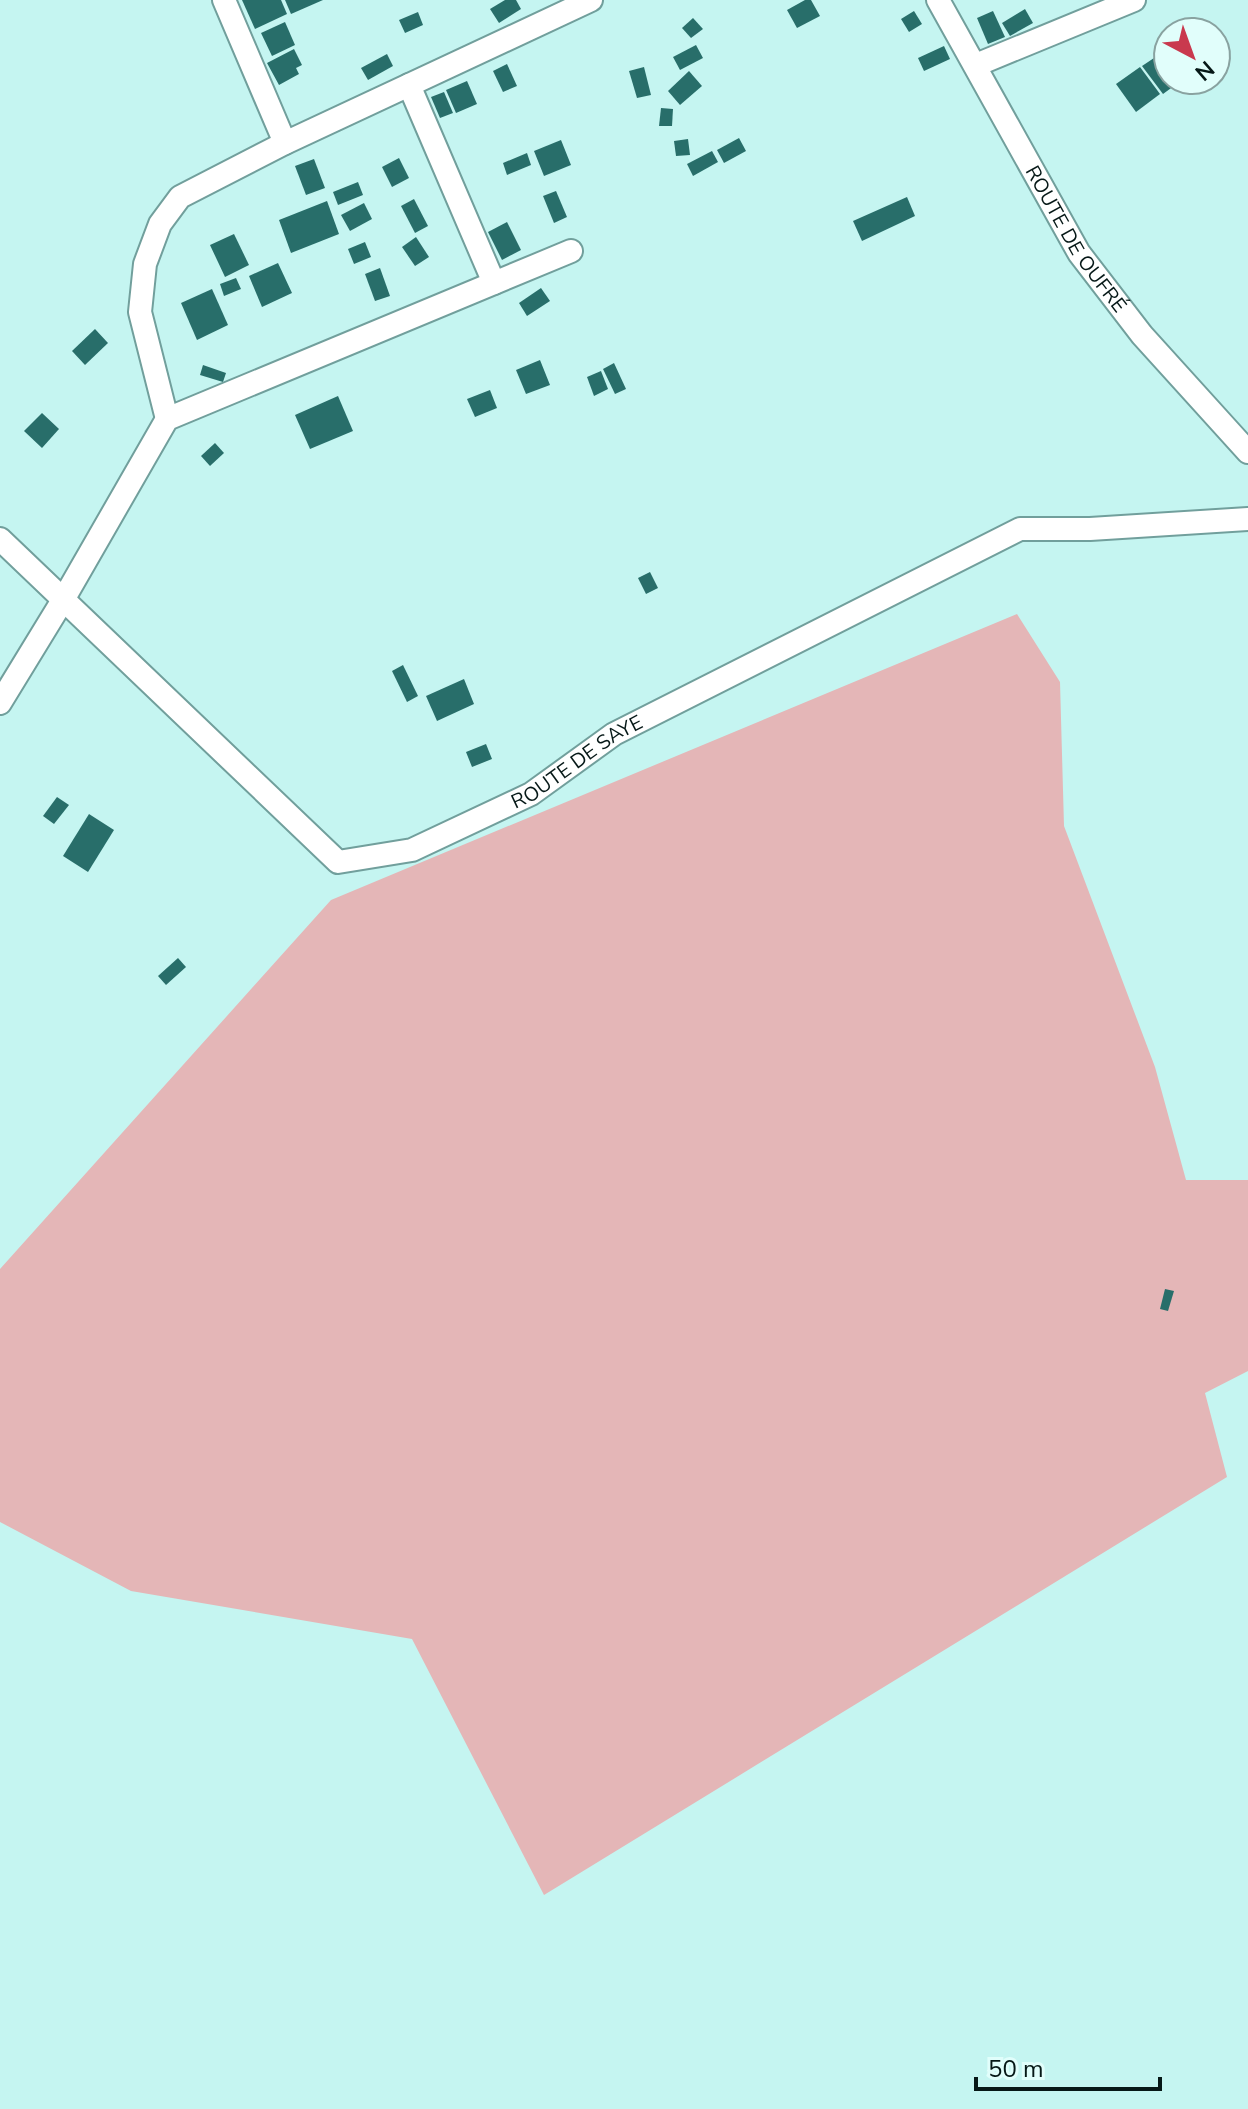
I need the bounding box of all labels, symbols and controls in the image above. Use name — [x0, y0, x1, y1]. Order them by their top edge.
north arrow — [1152, 16, 1232, 96]
text: N — [1188, 54, 1221, 87]
street label: ROUTE DE OUFRÉ — [1019, 160, 1133, 318]
street label: ROUTE DE SAYE — [507, 708, 647, 815]
scale bar — [976, 2041, 1160, 2091]
text: 50 m — [988, 2053, 1044, 2085]

